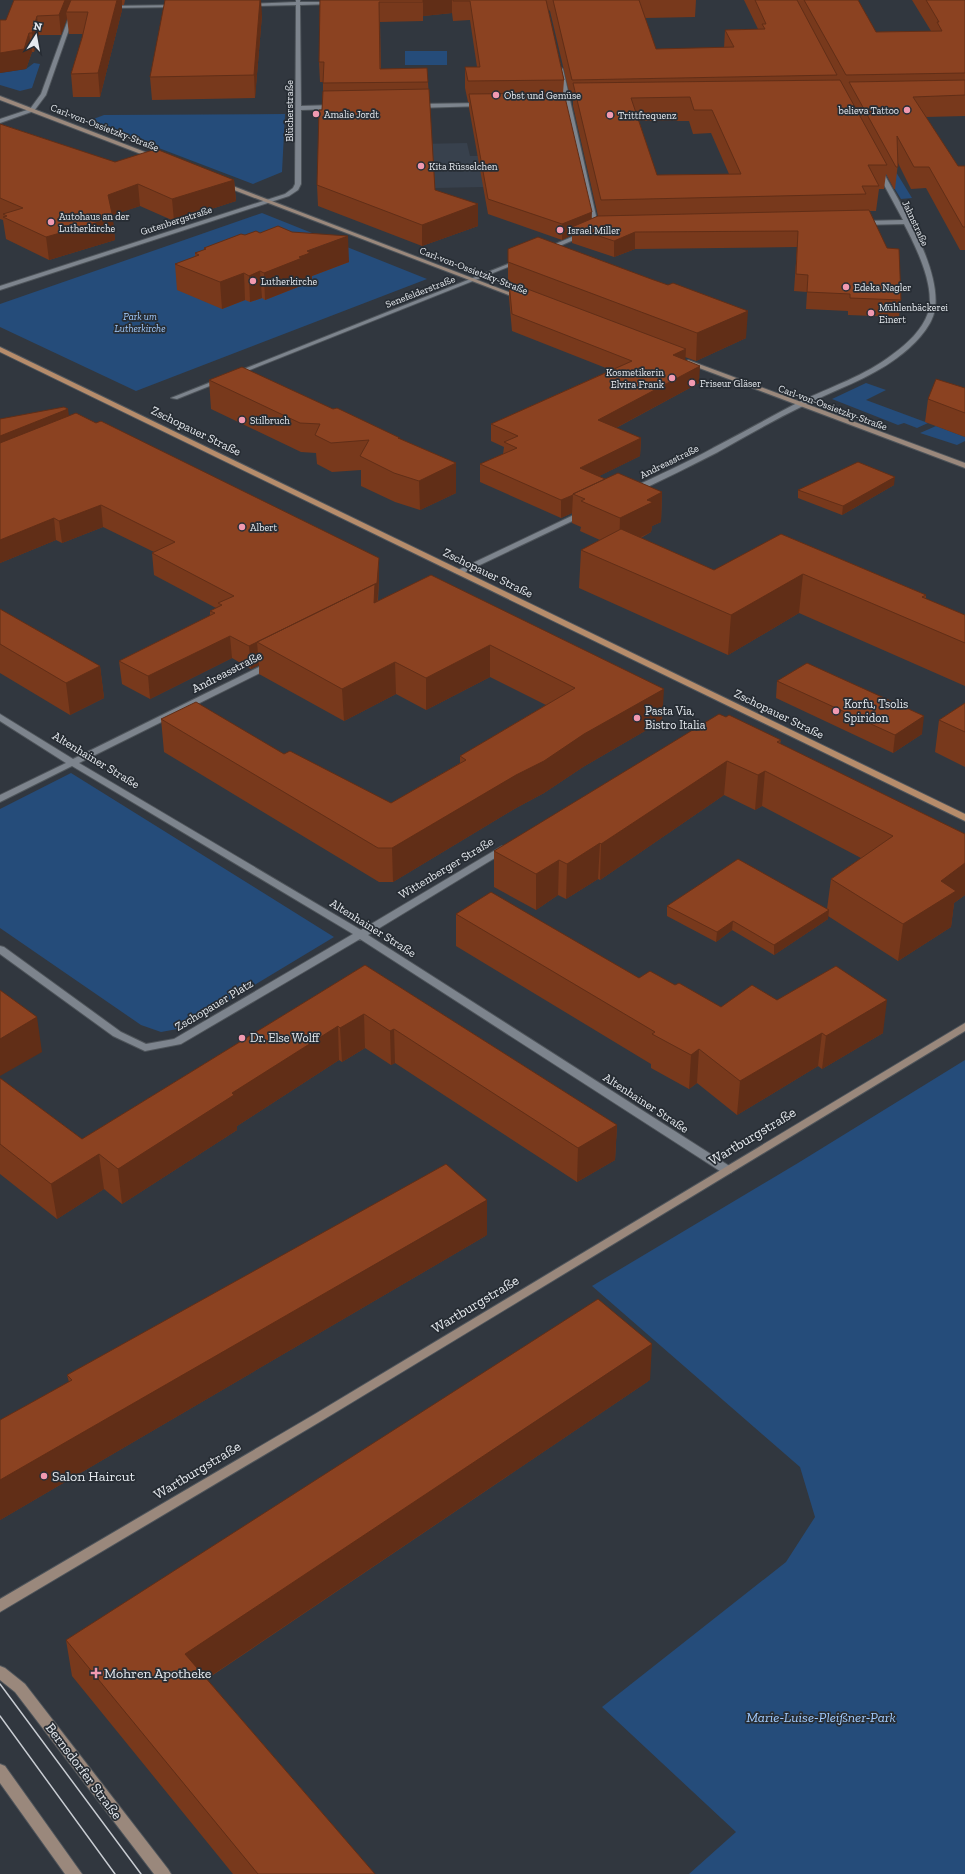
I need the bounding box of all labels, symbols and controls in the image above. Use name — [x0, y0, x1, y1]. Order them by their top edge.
north arrow — [16, 16, 56, 56]
text: N — [32, 19, 44, 34]
street label: Blücherstraße — [284, 80, 296, 142]
marker: Obst und Gemüse — [491, 90, 501, 100]
place label: Obst und Gemüse — [504, 90, 581, 102]
street label: Carl-von-Ossietzky-Straße — [49, 102, 161, 154]
place label: believa Tattoo — [838, 105, 899, 117]
marker: believa Tattoo — [902, 105, 912, 115]
marker: Amalie Jordt — [311, 109, 321, 119]
place label: Amalie Jordt — [324, 109, 379, 121]
marker: Trittfrequenz — [605, 110, 615, 120]
place label: Trittfrequenz — [618, 110, 677, 122]
marker: Kita Rüsselchen — [416, 161, 426, 171]
place label: Kita Rüsselchen — [429, 161, 498, 173]
street label: Jahnstraße — [899, 199, 931, 248]
street label: Gutenbergstraße — [139, 204, 214, 238]
place label: Autohaus an der Lutherkirche — [59, 211, 130, 235]
marker: Autohaus an der Lutherkirche — [46, 217, 56, 227]
marker: Israel Miller — [555, 225, 565, 235]
place label: Israel Miller — [568, 225, 620, 237]
street label: Carl-von-Ossietzky-Straße — [418, 245, 530, 297]
street label: Senefelderstraße — [384, 273, 457, 311]
marker: Lutherkirche — [248, 276, 258, 286]
place label: Lutherkirche — [261, 276, 318, 288]
marker: Edeka Nagler — [841, 282, 851, 292]
place label: Edeka Nagler — [854, 282, 911, 294]
place label: Mühlenbäckerei Einert — [879, 302, 948, 326]
marker: Mühlenbäckerei Einert — [866, 308, 876, 318]
park label: Park um Lutherkirche — [115, 311, 166, 335]
place label: Kosmetikerin Elvira Frank — [606, 367, 665, 391]
marker: Kosmetikerin Elvira Frank — [667, 373, 677, 383]
marker: Friseur Gläser — [687, 378, 697, 388]
place label: Friseur Gläser — [700, 378, 761, 390]
street label: Carl-von-Ossietzky-Straße — [777, 383, 889, 433]
street label: Zschopauer Straße — [149, 403, 243, 459]
marker: Stilbruch — [237, 415, 247, 425]
place label: Stilbruch — [250, 415, 290, 427]
street label: Andreasstraße — [638, 442, 701, 481]
marker: Albert — [237, 522, 247, 532]
place label: Albert — [250, 522, 277, 534]
street label: Zschopauer Straße — [441, 545, 535, 601]
street label: Andreasstraße — [190, 648, 265, 696]
street label: Zschopauer Straße — [732, 686, 826, 742]
place label: Korfu, Tsolis Spiridon — [844, 697, 908, 725]
place label: Pasta Via, Bistro Italia — [645, 704, 706, 732]
marker: Korfu, Tsolis Spiridon — [831, 706, 841, 716]
marker: Pasta Via, Bistro Italia — [632, 713, 642, 723]
street label: Altenhainer Straße — [50, 728, 142, 792]
street label: Wittenberger Straße — [396, 834, 496, 902]
street label: Altenhainer Straße — [327, 896, 419, 960]
street label: Zschopauer Platz — [172, 976, 256, 1034]
place label: Dr. Else Wolff — [250, 1031, 321, 1045]
marker: Dr. Else Wolff — [237, 1033, 247, 1043]
street label: Altenhainer Straße — [601, 1070, 692, 1136]
street label: Wartburgstraße — [706, 1103, 799, 1169]
street label: Wartburgstraße — [429, 1271, 522, 1337]
street label: Wartburgstraße — [151, 1437, 244, 1503]
place label: Salon Haircut — [52, 1468, 136, 1485]
marker: Salon Haircut — [39, 1471, 49, 1481]
place label: Mohren Apotheke — [104, 1665, 212, 1682]
marker: Mohren Apotheke — [91, 1668, 101, 1678]
park label: Marie-Luise-Pleißner-Park — [746, 1709, 896, 1726]
street label: Bernsdorfer Straße — [42, 1720, 126, 1823]

